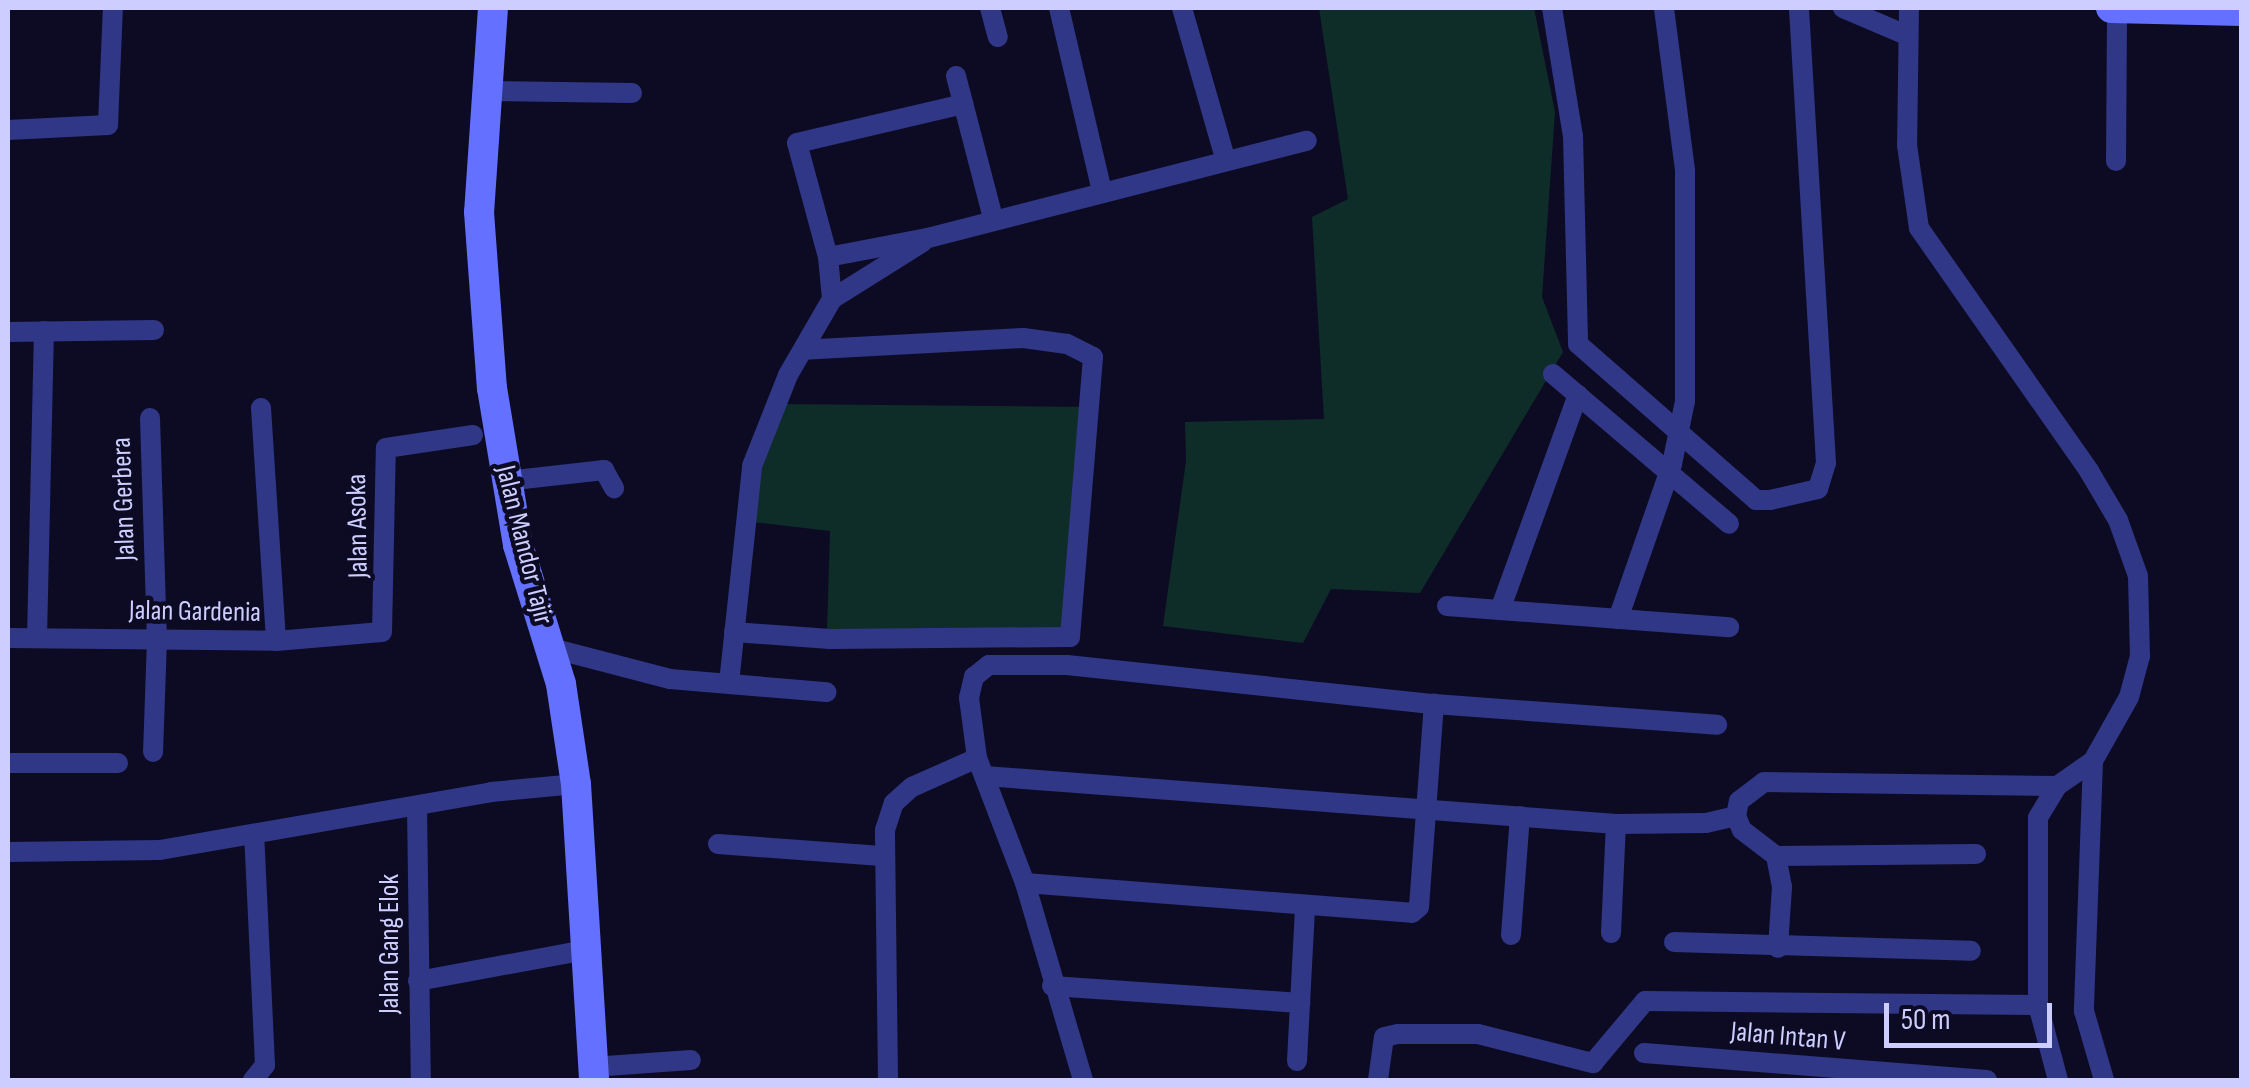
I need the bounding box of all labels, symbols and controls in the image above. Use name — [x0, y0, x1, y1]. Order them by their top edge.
street label: Jalan Gerbera — [105, 437, 143, 561]
street label: Jalan Mandor Tajir — [488, 462, 560, 628]
street label: Jalan Asoka — [340, 474, 376, 578]
street label: Jalan Gardenia — [129, 594, 261, 630]
street label: Jalan Gang Elok — [373, 874, 407, 1014]
scale bar — [1889, 983, 2056, 1045]
text: 50 m — [1901, 1002, 1950, 1038]
street label: Jalan Intan V — [1729, 1015, 1847, 1059]

